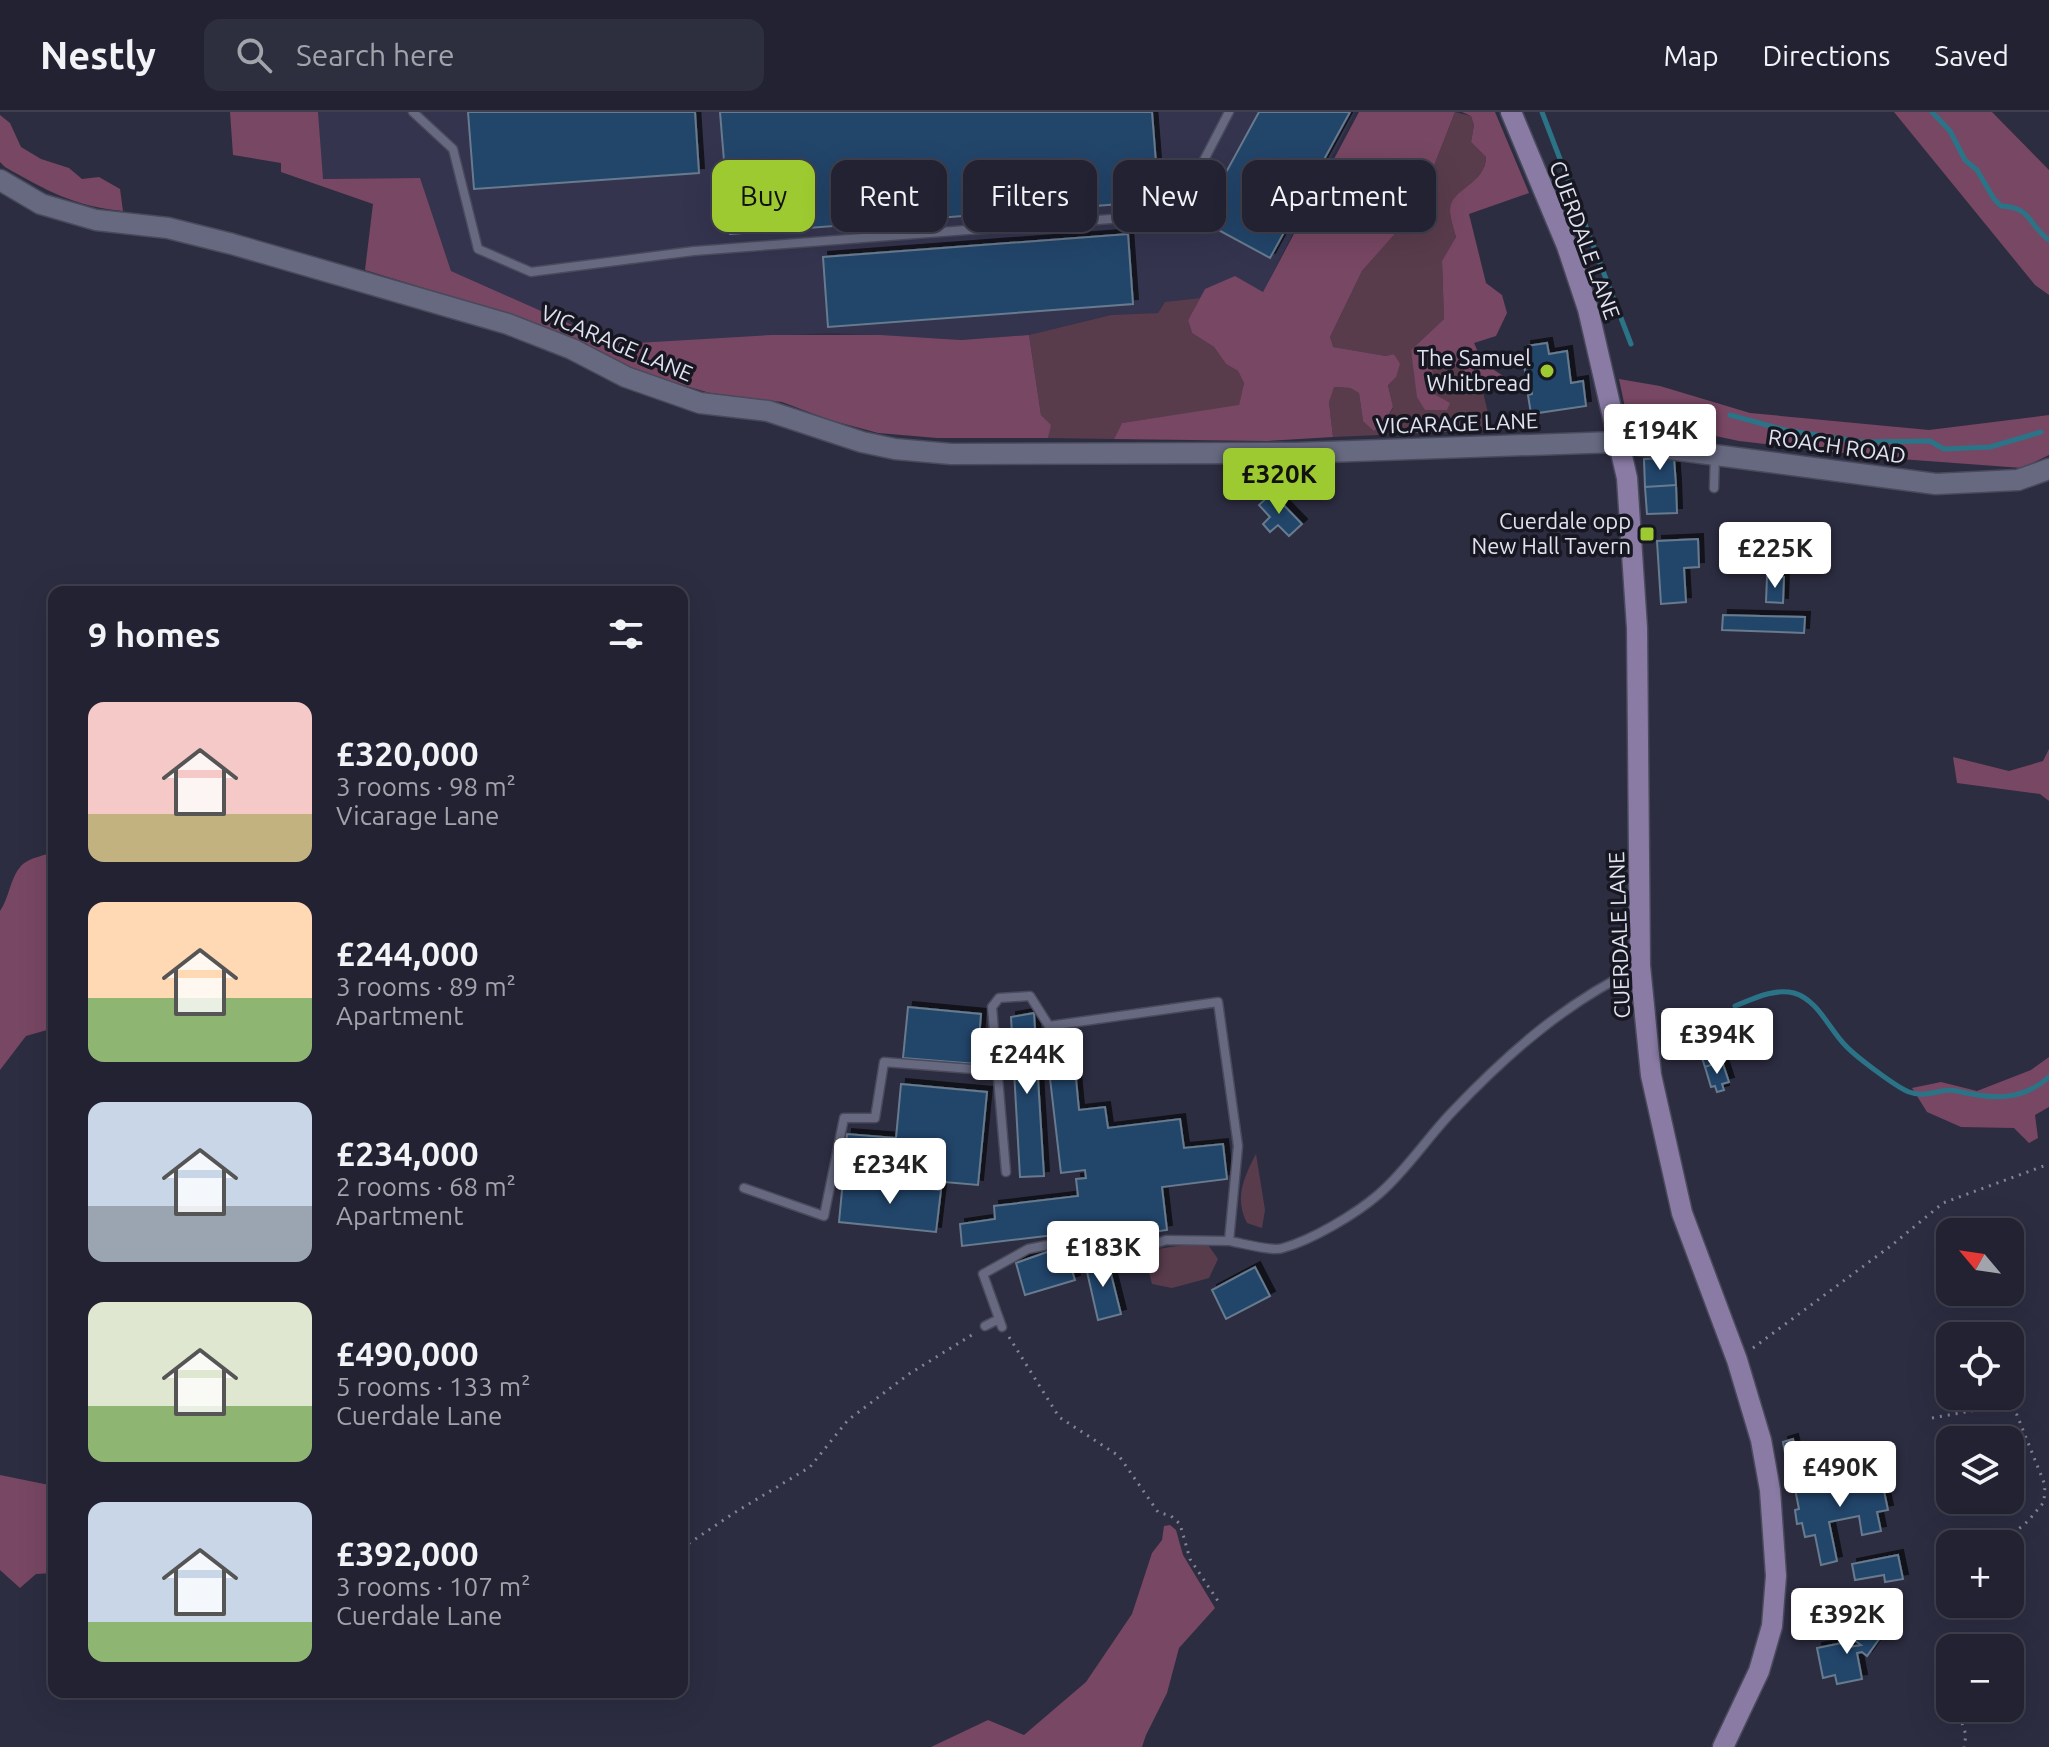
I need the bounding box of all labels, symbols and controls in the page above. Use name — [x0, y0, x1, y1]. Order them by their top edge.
search box — [204, 19, 764, 91]
icon: search — [232, 33, 276, 77]
text: Nestly — [40, 34, 156, 76]
text: Search here — [296, 38, 455, 72]
text: Map — [1663, 40, 1719, 71]
text: Directions — [1763, 40, 1890, 71]
text: Saved — [1934, 40, 2009, 71]
street label: CUERDALE LANE — [1545, 157, 1626, 323]
chip: Buy — [712, 160, 815, 232]
chip: Rent — [831, 160, 947, 232]
chip: Filters — [963, 160, 1097, 232]
chip: New — [1113, 160, 1226, 232]
chip: Apartment — [1242, 160, 1436, 232]
street label: VICARAGE LANE — [538, 299, 697, 386]
place label: The Samuel Whitbread — [1417, 345, 1531, 395]
marker: The Samuel Whitbread — [1538, 362, 1556, 380]
pin: £194K — [1604, 404, 1716, 472]
street label: VICARAGE LANE — [1375, 407, 1539, 438]
text: £194K — [1622, 415, 1698, 444]
street label: ROACH ROAD — [1767, 423, 1908, 468]
pin: £320K — [1223, 448, 1335, 516]
text: £320K — [1241, 459, 1317, 488]
place label: Cuerdale opp New Hall Tavern — [1471, 508, 1631, 558]
pin: £225K — [1719, 522, 1831, 590]
marker: Cuerdale opp New Hall Tavern — [1638, 525, 1656, 543]
text: £225K — [1737, 533, 1813, 562]
icon: filters — [604, 612, 648, 656]
text: 9 homes — [88, 615, 221, 653]
icon: home — [152, 734, 248, 830]
text: £320,000 — [336, 734, 479, 772]
text: 3 rooms · 98 m² — [336, 772, 516, 801]
text: Vicarage Lane — [336, 801, 499, 830]
street label: CUERDALE LANE — [1603, 851, 1634, 1019]
icon: home — [152, 934, 248, 1030]
text: £244,000 — [336, 934, 479, 972]
text: 3 rooms · 89 m² — [336, 972, 516, 1001]
text: Apartment — [336, 1001, 463, 1030]
pin: £394K — [1661, 1008, 1773, 1076]
text: £394K — [1679, 1019, 1755, 1048]
pin: £244K — [971, 1028, 1083, 1096]
text: £244K — [989, 1039, 1065, 1068]
icon: home — [152, 1134, 248, 1230]
text: £234,000 — [336, 1134, 479, 1172]
pin: £234K — [834, 1138, 946, 1206]
text: £234K — [852, 1149, 928, 1178]
text: 2 rooms · 68 m² — [336, 1172, 516, 1201]
text: Apartment — [336, 1201, 463, 1230]
north arrow — [1936, 1218, 2024, 1306]
map controls — [1936, 1218, 2024, 1722]
pin: £183K — [1047, 1221, 1159, 1289]
text: £183K — [1065, 1232, 1141, 1261]
button: locate — [1936, 1322, 2024, 1410]
icon: home — [152, 1334, 248, 1430]
text: £490,000 — [336, 1334, 479, 1372]
text: 5 rooms · 133 m² — [336, 1372, 531, 1401]
text: Cuerdale Lane — [336, 1401, 502, 1430]
button: layers — [1936, 1426, 2024, 1514]
pin: £490K — [1784, 1441, 1896, 1509]
text: £490K — [1802, 1452, 1878, 1481]
button: + — [1936, 1530, 2024, 1618]
icon: home — [152, 1534, 248, 1630]
text: £392,000 — [336, 1534, 479, 1572]
text: 3 rooms · 107 m² — [336, 1572, 531, 1601]
pin: £392K — [1791, 1588, 1903, 1656]
text: £392K — [1809, 1599, 1885, 1628]
text: Cuerdale Lane — [336, 1601, 502, 1630]
button: − — [1936, 1634, 2024, 1722]

